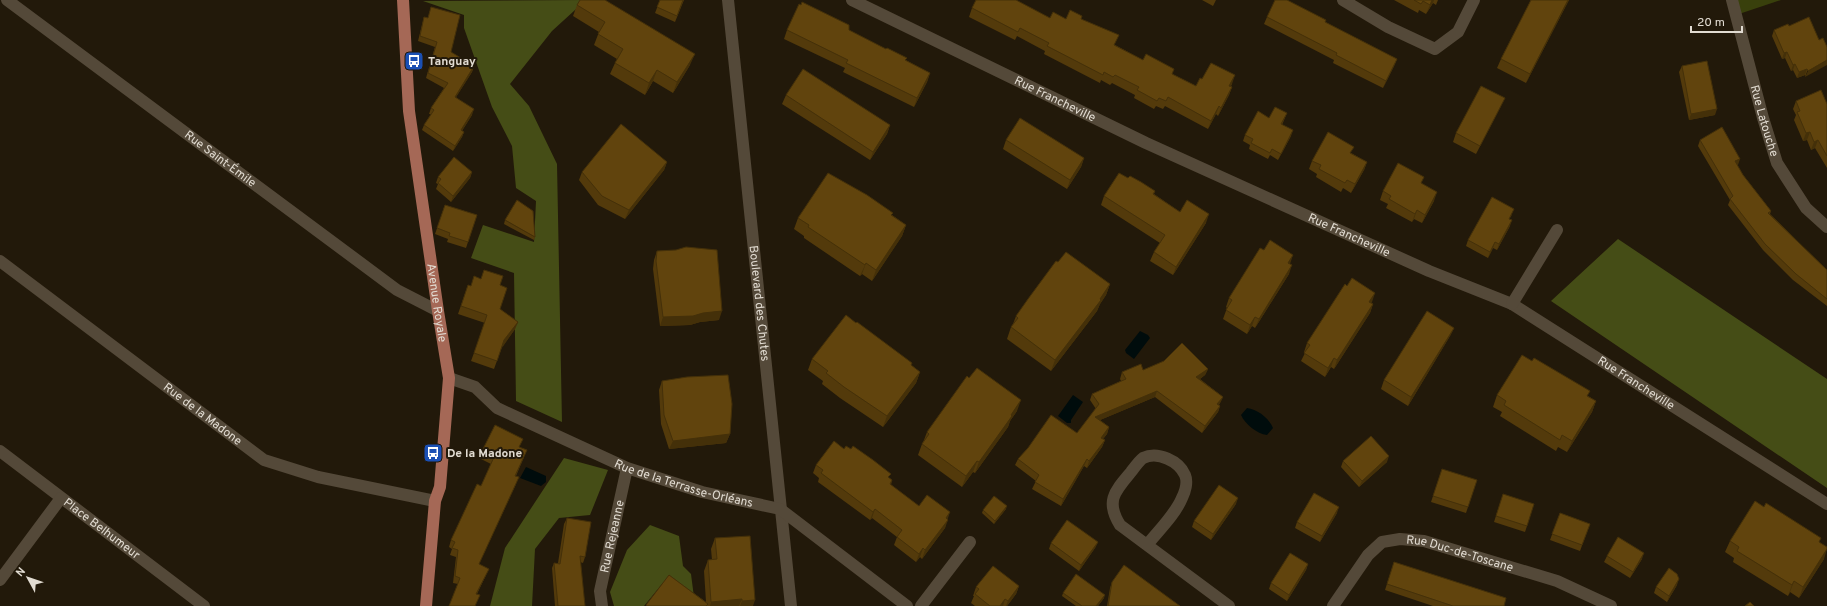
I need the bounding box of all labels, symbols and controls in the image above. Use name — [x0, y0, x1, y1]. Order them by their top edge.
scale bar — [1691, 8, 1742, 34]
text: 20 m — [1697, 15, 1725, 31]
bus stop icon: Tanguay — [403, 50, 425, 72]
place label: Tanguay — [428, 54, 476, 70]
street label: Rue Francheville — [1011, 73, 1098, 126]
street label: Rue Latouche — [1746, 83, 1782, 159]
street label: Rue Saint-Émile — [181, 128, 259, 191]
street label: Rue Francheville — [1305, 210, 1393, 261]
street label: Boulevard des Chutes — [745, 245, 773, 362]
street label: Avenue Royale — [422, 263, 450, 343]
street label: Rue Francheville — [1594, 353, 1677, 414]
street label: Rue de la Madone — [160, 380, 245, 450]
bus stop icon: De la Madone — [422, 442, 444, 464]
place label: De la Madone — [447, 446, 522, 462]
street label: Rue de la Terrasse-Orléans — [611, 456, 754, 512]
street label: Place Belhumeur — [60, 495, 143, 564]
street label: Rue Rejeanne — [597, 499, 629, 575]
street label: Rue Duc-de-Toscane — [1406, 533, 1515, 576]
north arrow — [8, 558, 48, 598]
text: N — [13, 565, 29, 580]

